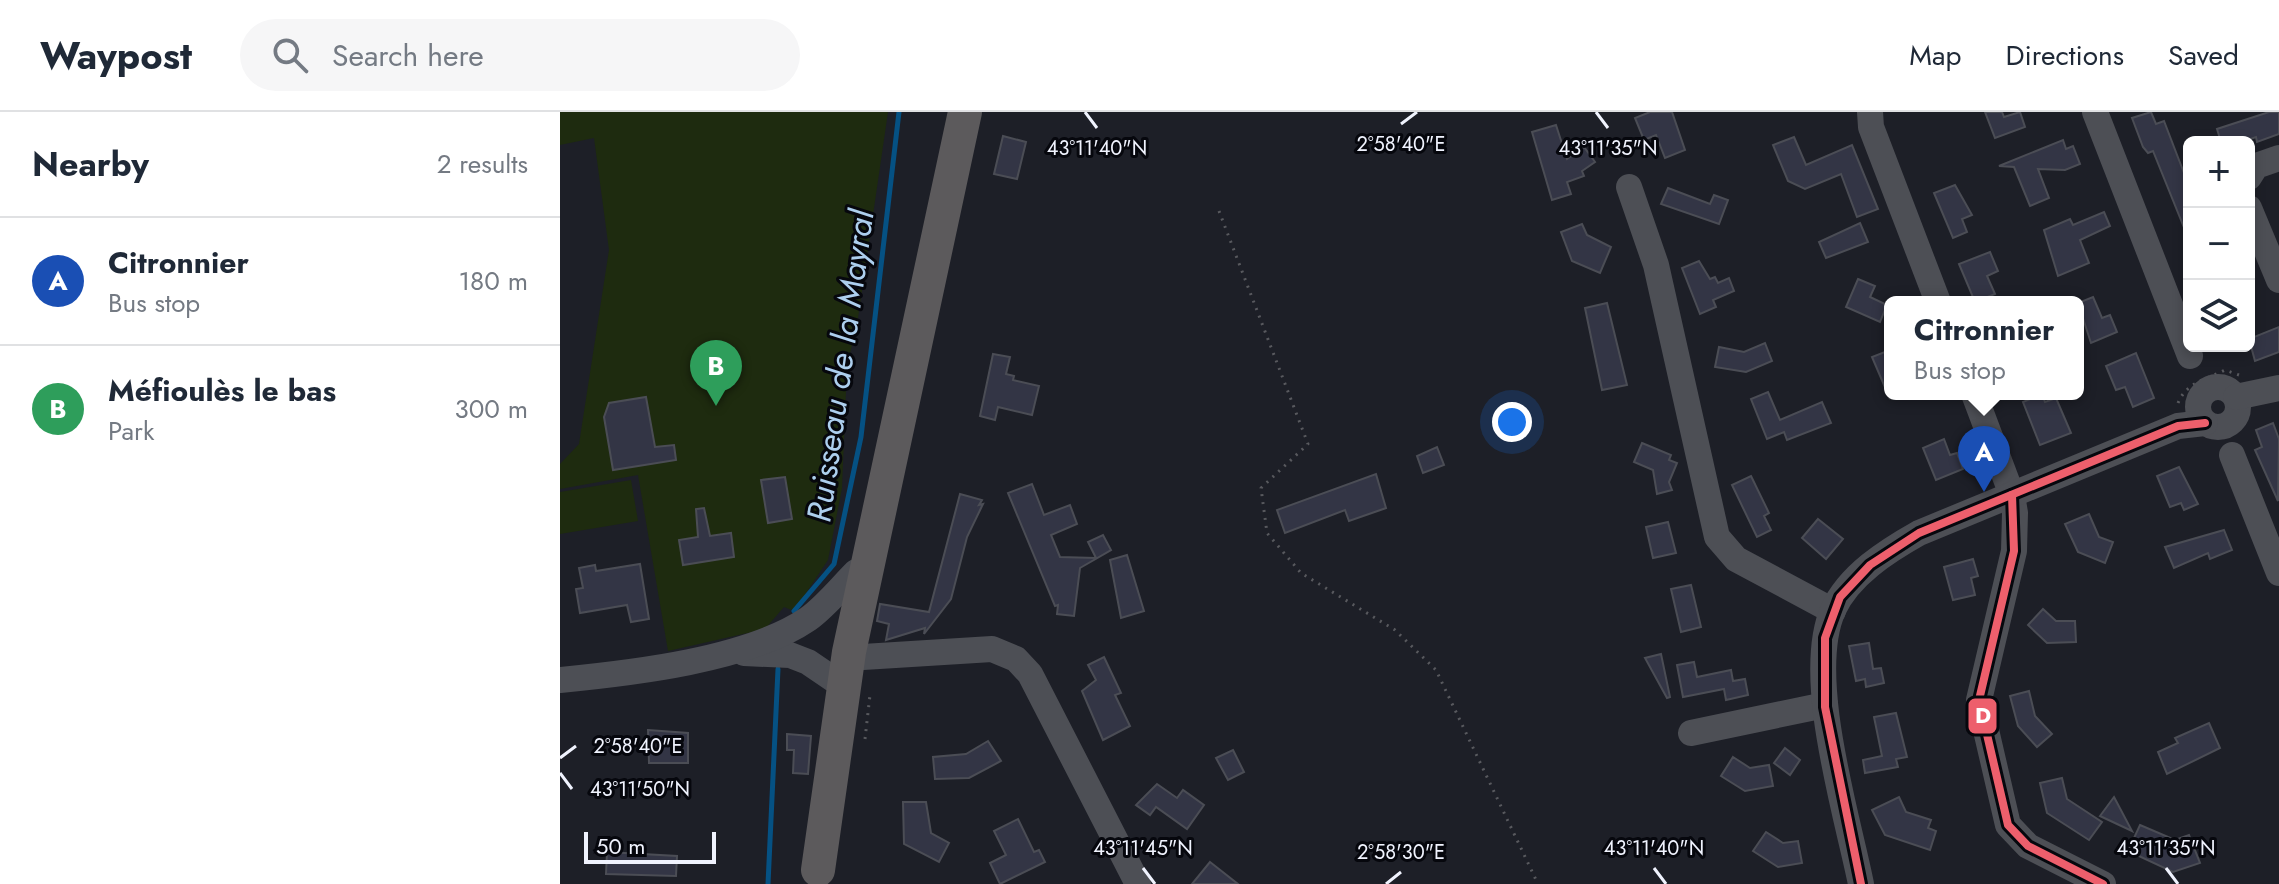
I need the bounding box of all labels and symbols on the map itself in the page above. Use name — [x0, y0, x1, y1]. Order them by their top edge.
text: 2°58'40"E — [1357, 130, 1445, 159]
text: 43°11'40"N — [1047, 134, 1147, 163]
text: 43°11'35"N — [1559, 134, 1657, 163]
water label: Ruisseau de la Mayral — [794, 206, 887, 525]
pin: B — [690, 340, 742, 406]
your location — [1492, 402, 1532, 442]
pin: A — [1958, 426, 2010, 492]
line badge: D — [1967, 697, 1998, 735]
text: D — [1975, 699, 1991, 731]
text: 2°58'40"E — [594, 732, 682, 761]
text: 43°11'50"N — [590, 775, 690, 804]
scale bar — [584, 828, 716, 864]
text: 43°11'45"N — [1093, 834, 1193, 863]
text: 43°11'40"N — [1604, 834, 1704, 863]
text: 43°11'35"N — [2117, 834, 2215, 863]
text: 2°58'30"E — [1357, 838, 1445, 867]

